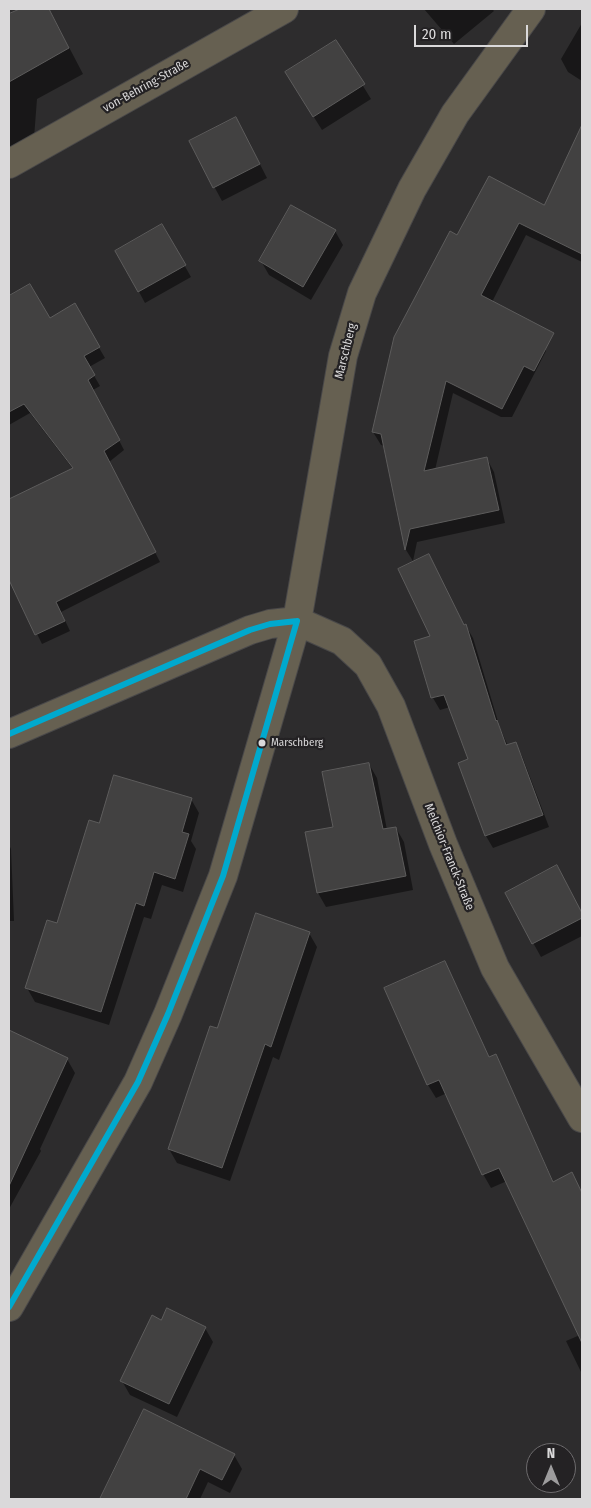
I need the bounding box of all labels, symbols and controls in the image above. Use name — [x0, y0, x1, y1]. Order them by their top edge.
scale bar — [416, 15, 530, 47]
text: 20 m — [422, 25, 452, 43]
street label: von-Behring-Straße — [100, 56, 192, 116]
street label: Marschberg — [332, 322, 360, 380]
place label: Marschberg — [271, 736, 323, 750]
marker: Marschberg — [257, 738, 267, 748]
street label: Melchior-Franck-Straße — [421, 802, 477, 912]
north arrow — [526, 1443, 576, 1493]
text: N — [547, 1445, 555, 1462]

